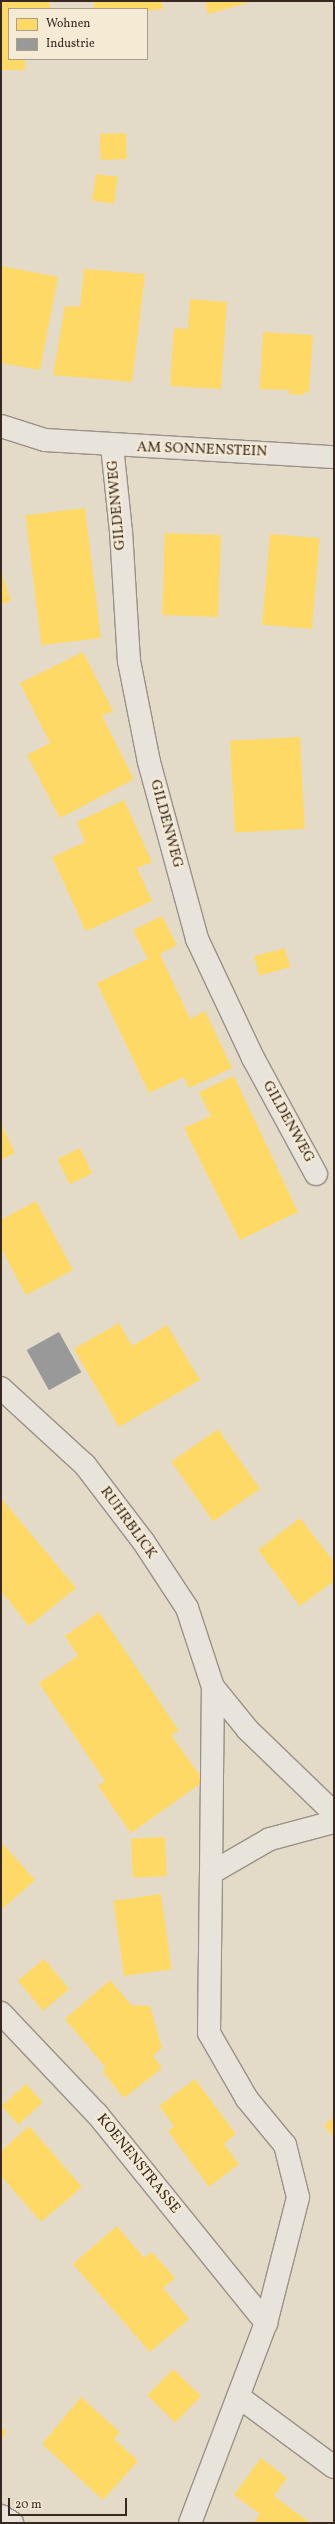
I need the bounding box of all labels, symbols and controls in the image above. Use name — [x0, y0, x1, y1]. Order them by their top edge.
legend — [8, 8, 148, 60]
text: Wohnen — [46, 16, 91, 32]
text: Industrie — [46, 36, 95, 52]
street label: AM SONNENSTEIN — [136, 439, 268, 461]
street label: GILDENWEG — [104, 459, 130, 551]
street label: GILDENWEG — [146, 778, 186, 870]
street label: GILDENWEG — [258, 1078, 318, 1166]
street label: RUHRBLICK — [96, 1483, 160, 1563]
street label: KOENENSTRASSE — [92, 2110, 184, 2218]
scale bar — [10, 2490, 129, 2516]
text: 20 m — [15, 2497, 42, 2513]

